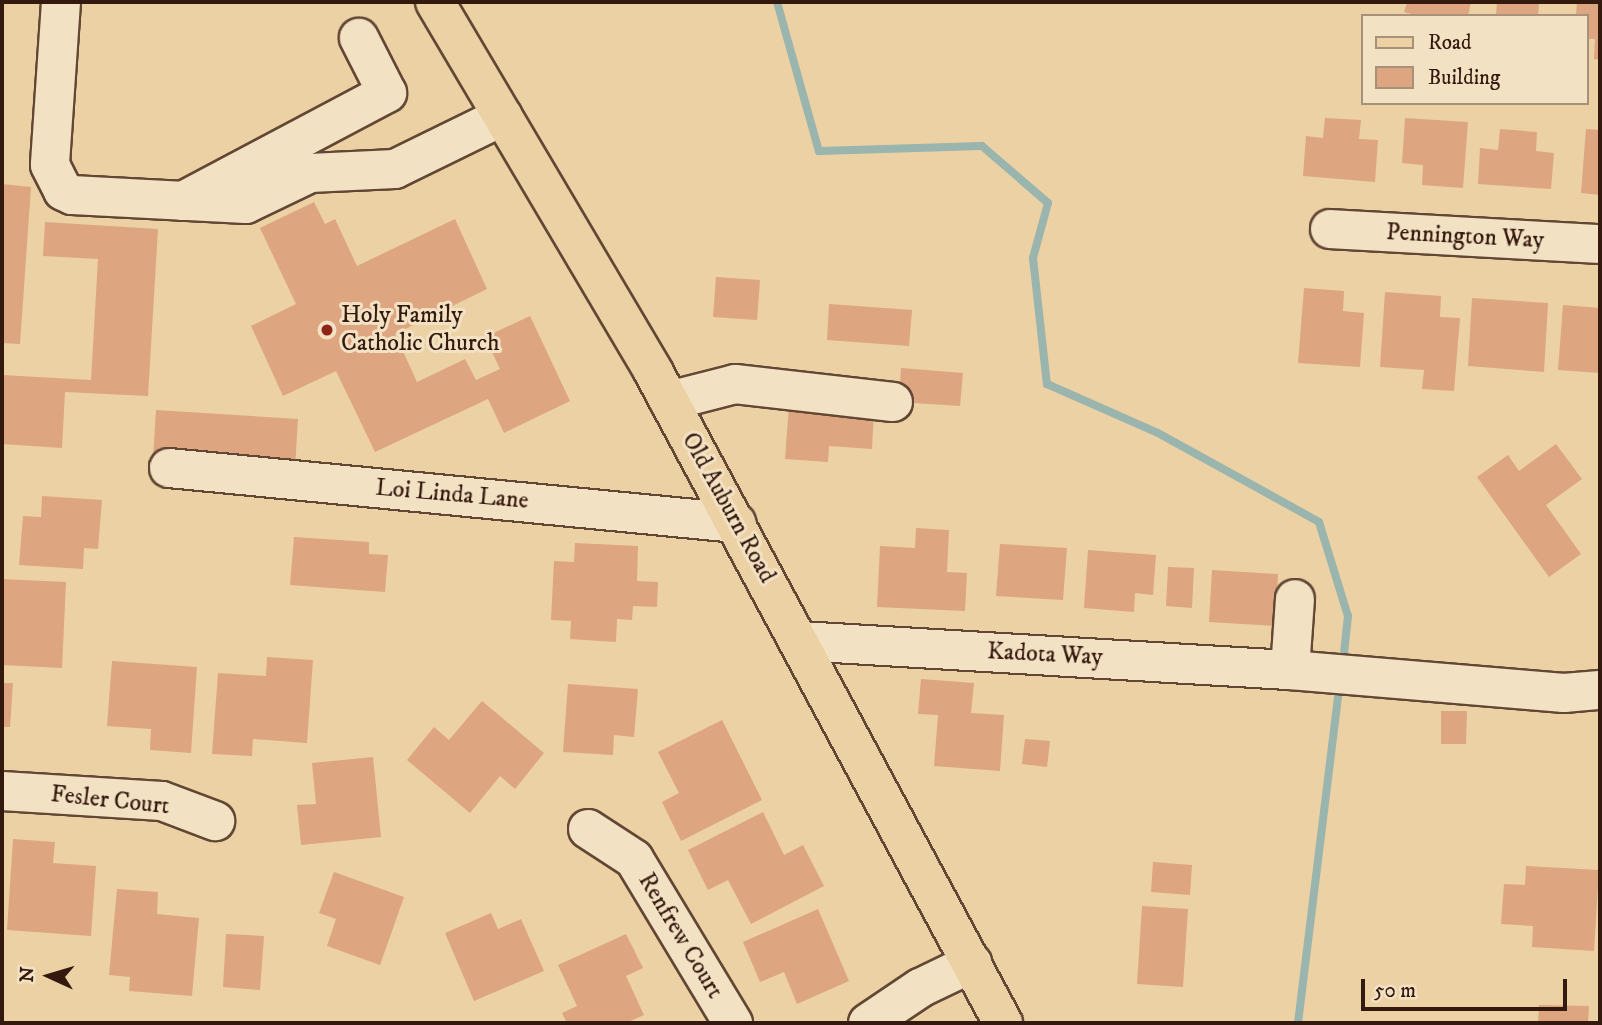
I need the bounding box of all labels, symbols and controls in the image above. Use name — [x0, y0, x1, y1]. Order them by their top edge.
legend — [1360, 14, 1588, 105]
text: Road — [1428, 30, 1472, 56]
text: Building — [1428, 65, 1500, 91]
street label: Pennington Way — [1385, 218, 1545, 256]
place label: Holy Family Catholic Church — [341, 302, 500, 358]
marker: Holy Family Catholic Church — [319, 322, 335, 338]
street label: Old Auburn Road — [675, 428, 781, 588]
street label: Loi Linda Lane — [374, 474, 530, 516]
street label: Kadota Way — [986, 638, 1104, 672]
street label: Fesler Court — [49, 780, 171, 822]
street label: Renfrew Court — [631, 868, 729, 1004]
north arrow — [14, 941, 84, 1011]
scale bar — [1364, 965, 1570, 1009]
text: N — [16, 966, 40, 983]
text: 50 m — [1374, 978, 1416, 1004]

